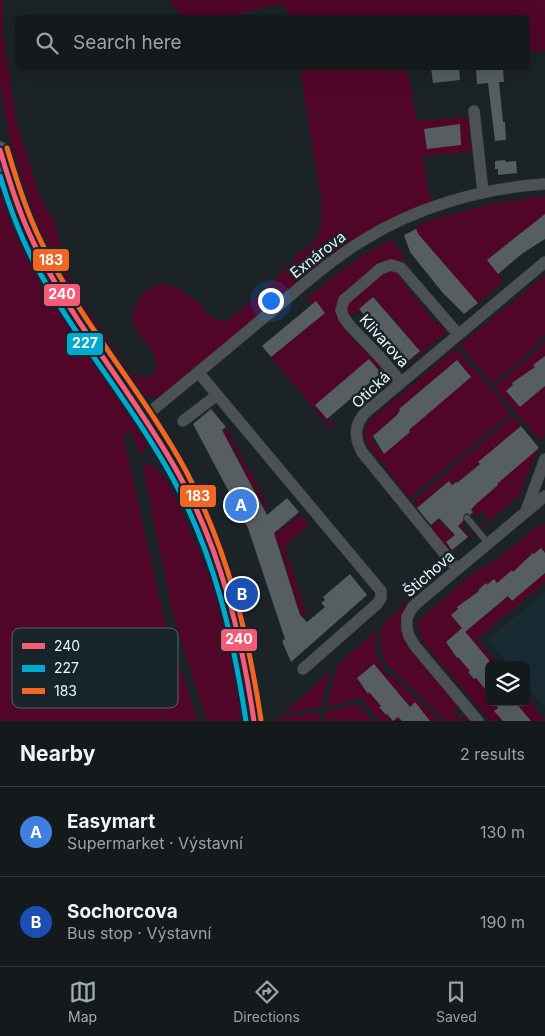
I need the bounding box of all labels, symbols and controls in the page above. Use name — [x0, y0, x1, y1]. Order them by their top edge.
search box — [15, 15, 530, 70]
icon: search — [33, 29, 61, 57]
text: Search here — [73, 31, 182, 54]
street label: Exnárova — [286, 227, 349, 282]
line badge: 183 — [32, 248, 70, 272]
text: 183 — [39, 251, 63, 268]
line badge: 240 — [43, 283, 81, 307]
text: 240 — [48, 285, 76, 302]
your location — [258, 288, 284, 314]
street label: Klivarova — [356, 310, 413, 371]
line badge: 227 — [66, 332, 104, 356]
text: 227 — [72, 334, 98, 351]
street label: Otická — [348, 367, 394, 412]
line badge: 183 — [179, 484, 217, 508]
pin: A — [225, 486, 257, 524]
text: 183 — [186, 487, 210, 504]
street label: Štichova — [399, 546, 458, 601]
pin: B — [226, 575, 258, 613]
legend — [12, 628, 178, 708]
line badge: 240 — [220, 628, 258, 652]
text: 240 — [225, 630, 253, 647]
text: 240 — [54, 637, 80, 654]
text: 227 — [54, 659, 79, 676]
map controls — [485, 661, 530, 706]
button: layers — [485, 661, 530, 706]
text: 183 — [54, 682, 77, 699]
text: Nearby — [20, 741, 95, 766]
text: 2 results — [460, 744, 525, 764]
text: Easymart — [67, 810, 155, 833]
text: A — [30, 822, 42, 842]
text: 130 m — [480, 822, 525, 842]
text: Supermarket · Výstavní — [67, 833, 243, 853]
text: Sochorcova — [67, 900, 178, 923]
text: B — [31, 912, 41, 932]
text: 190 m — [480, 912, 525, 932]
text: Bus stop · Výstavní — [67, 923, 211, 943]
tab: Map — [68, 978, 97, 1025]
tab: Directions — [233, 978, 300, 1025]
tab: Saved — [436, 978, 477, 1025]

